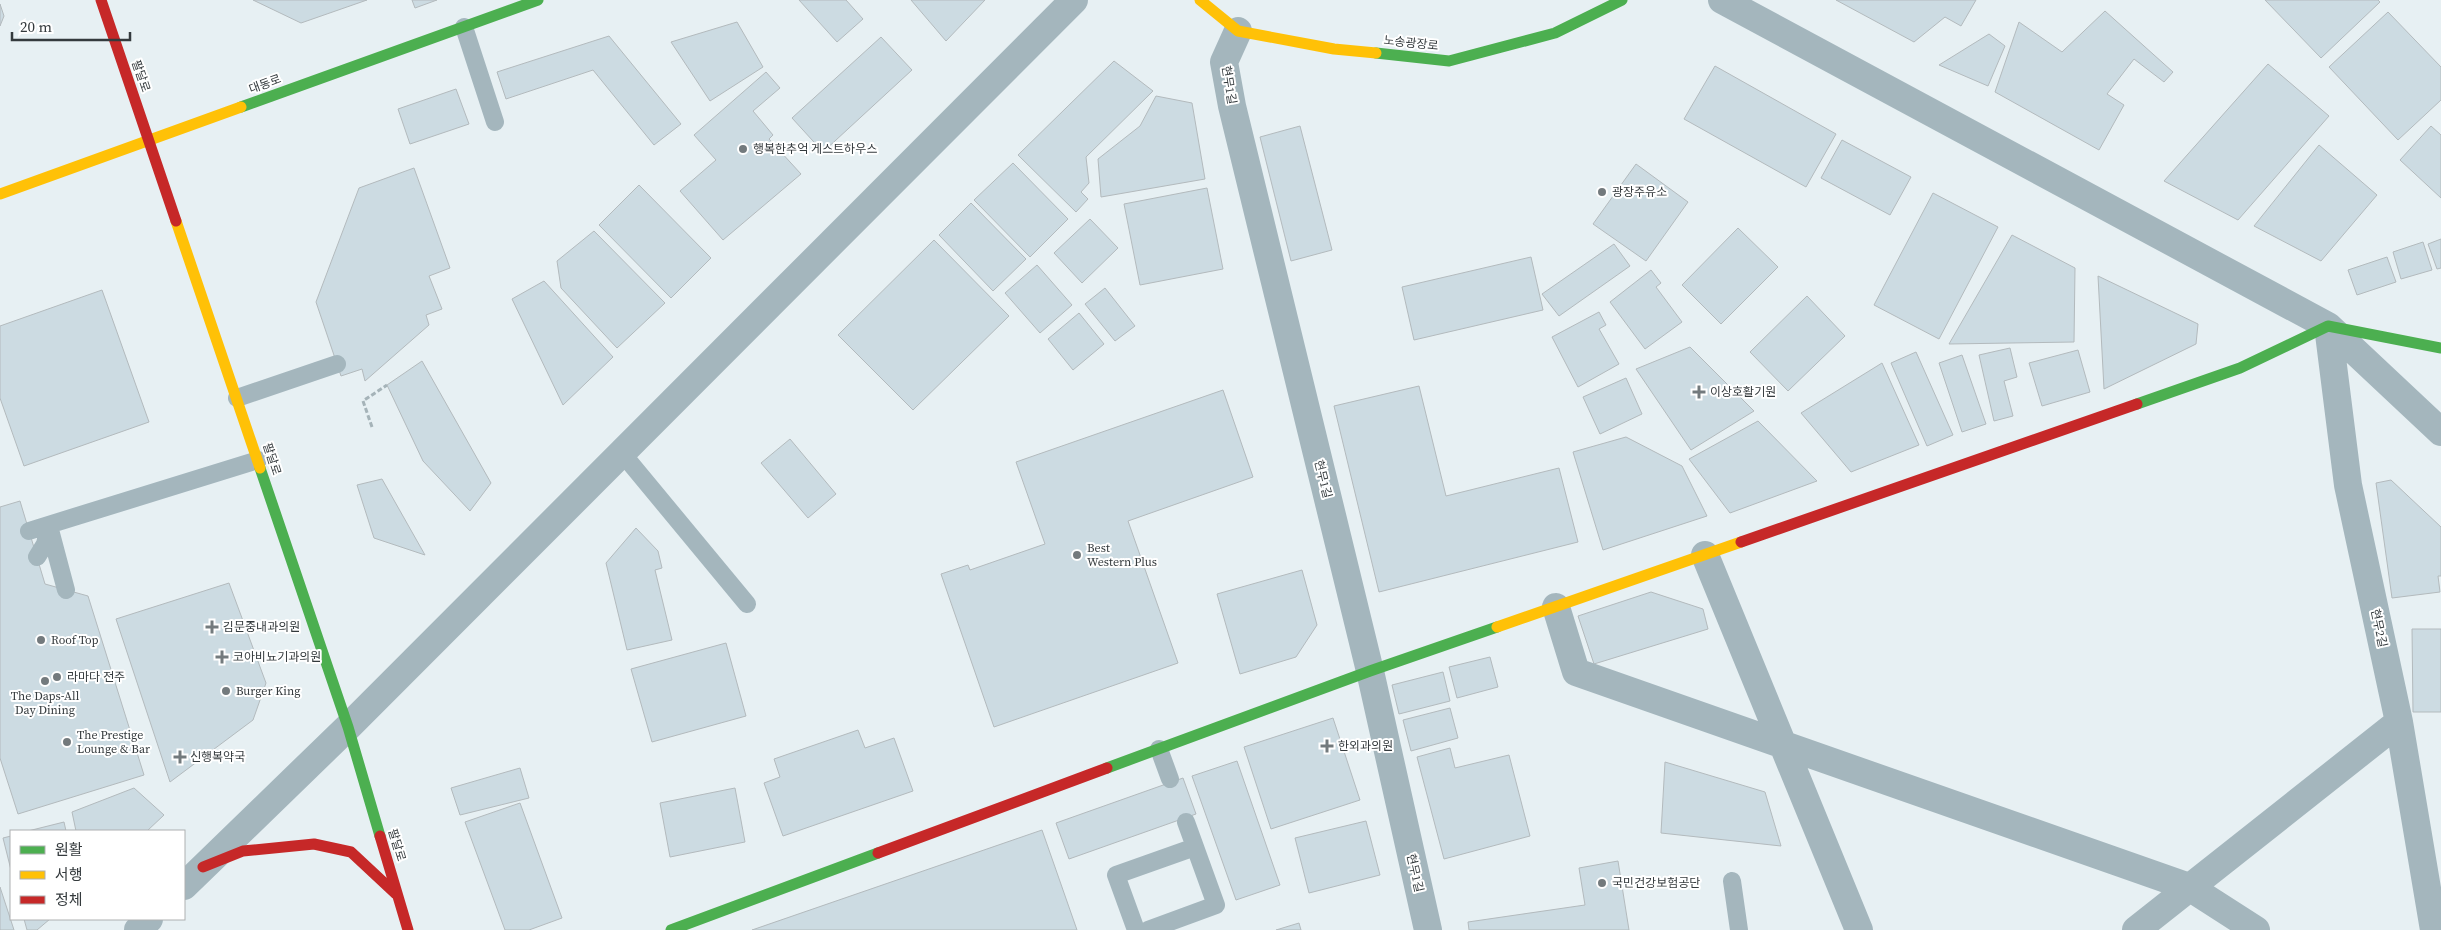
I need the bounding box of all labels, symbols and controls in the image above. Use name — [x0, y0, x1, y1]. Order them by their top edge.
scale bar — [12, 10, 130, 42]
text: 20 m — [20, 16, 52, 37]
street label: 노송광장로 — [1383, 32, 1439, 54]
street label: 팔달로 — [128, 58, 154, 94]
street label: 현무1길 — [1218, 64, 1240, 106]
street label: 대동로 — [247, 71, 283, 97]
place label: 행복한추억 게스트하우스 — [753, 141, 877, 157]
marker: 행복한추억 게스트하우스 — [737, 143, 749, 155]
place label: 광장주유소 — [1612, 184, 1667, 200]
marker: 광장주유소 — [1596, 186, 1608, 198]
place label: 이상호활기원 — [1710, 384, 1776, 400]
marker: 이상호활기원 — [1692, 385, 1706, 399]
street label: 팔달로 — [259, 441, 285, 477]
street label: 현무1길 — [1311, 458, 1335, 500]
place label: Best Western Plus — [1087, 540, 1157, 570]
marker: Best Western Plus — [1071, 549, 1083, 561]
street label: 현무2길 — [2367, 607, 2391, 649]
place label: 김문중내과의원 — [223, 619, 300, 635]
marker: 김문중내과의원 — [205, 620, 219, 634]
place label: Roof Top — [51, 632, 99, 648]
marker: Roof Top — [35, 634, 47, 646]
place label: 코아비뇨기과의원 — [233, 649, 321, 665]
marker: 코아비뇨기과의원 — [215, 650, 229, 664]
place label: 라마다 전주 — [67, 669, 125, 685]
marker: 라마다 전주 — [51, 671, 63, 683]
marker: The Daps-All Day Dining — [39, 675, 51, 687]
place label: Burger King — [236, 683, 300, 699]
marker: Burger King — [220, 685, 232, 697]
place label: The Daps-All Day Dining — [11, 688, 80, 718]
place label: The Prestige Lounge & Bar — [77, 727, 150, 757]
marker: The Prestige Lounge & Bar — [61, 736, 73, 748]
place label: 한외과의원 — [1338, 738, 1393, 754]
marker: 한외과의원 — [1320, 739, 1334, 753]
place label: 신행복약국 — [190, 749, 245, 765]
marker: 신행복약국 — [174, 751, 186, 763]
street label: 팔달로 — [385, 827, 409, 863]
legend — [10, 830, 185, 920]
text: 원활 — [55, 839, 83, 860]
street label: 현무1길 — [1403, 852, 1427, 894]
text: 서행 — [55, 864, 83, 885]
place label: 국민건강보험공단 — [1612, 875, 1700, 891]
marker: 국민건강보험공단 — [1596, 877, 1608, 889]
text: 정체 — [55, 889, 83, 910]

